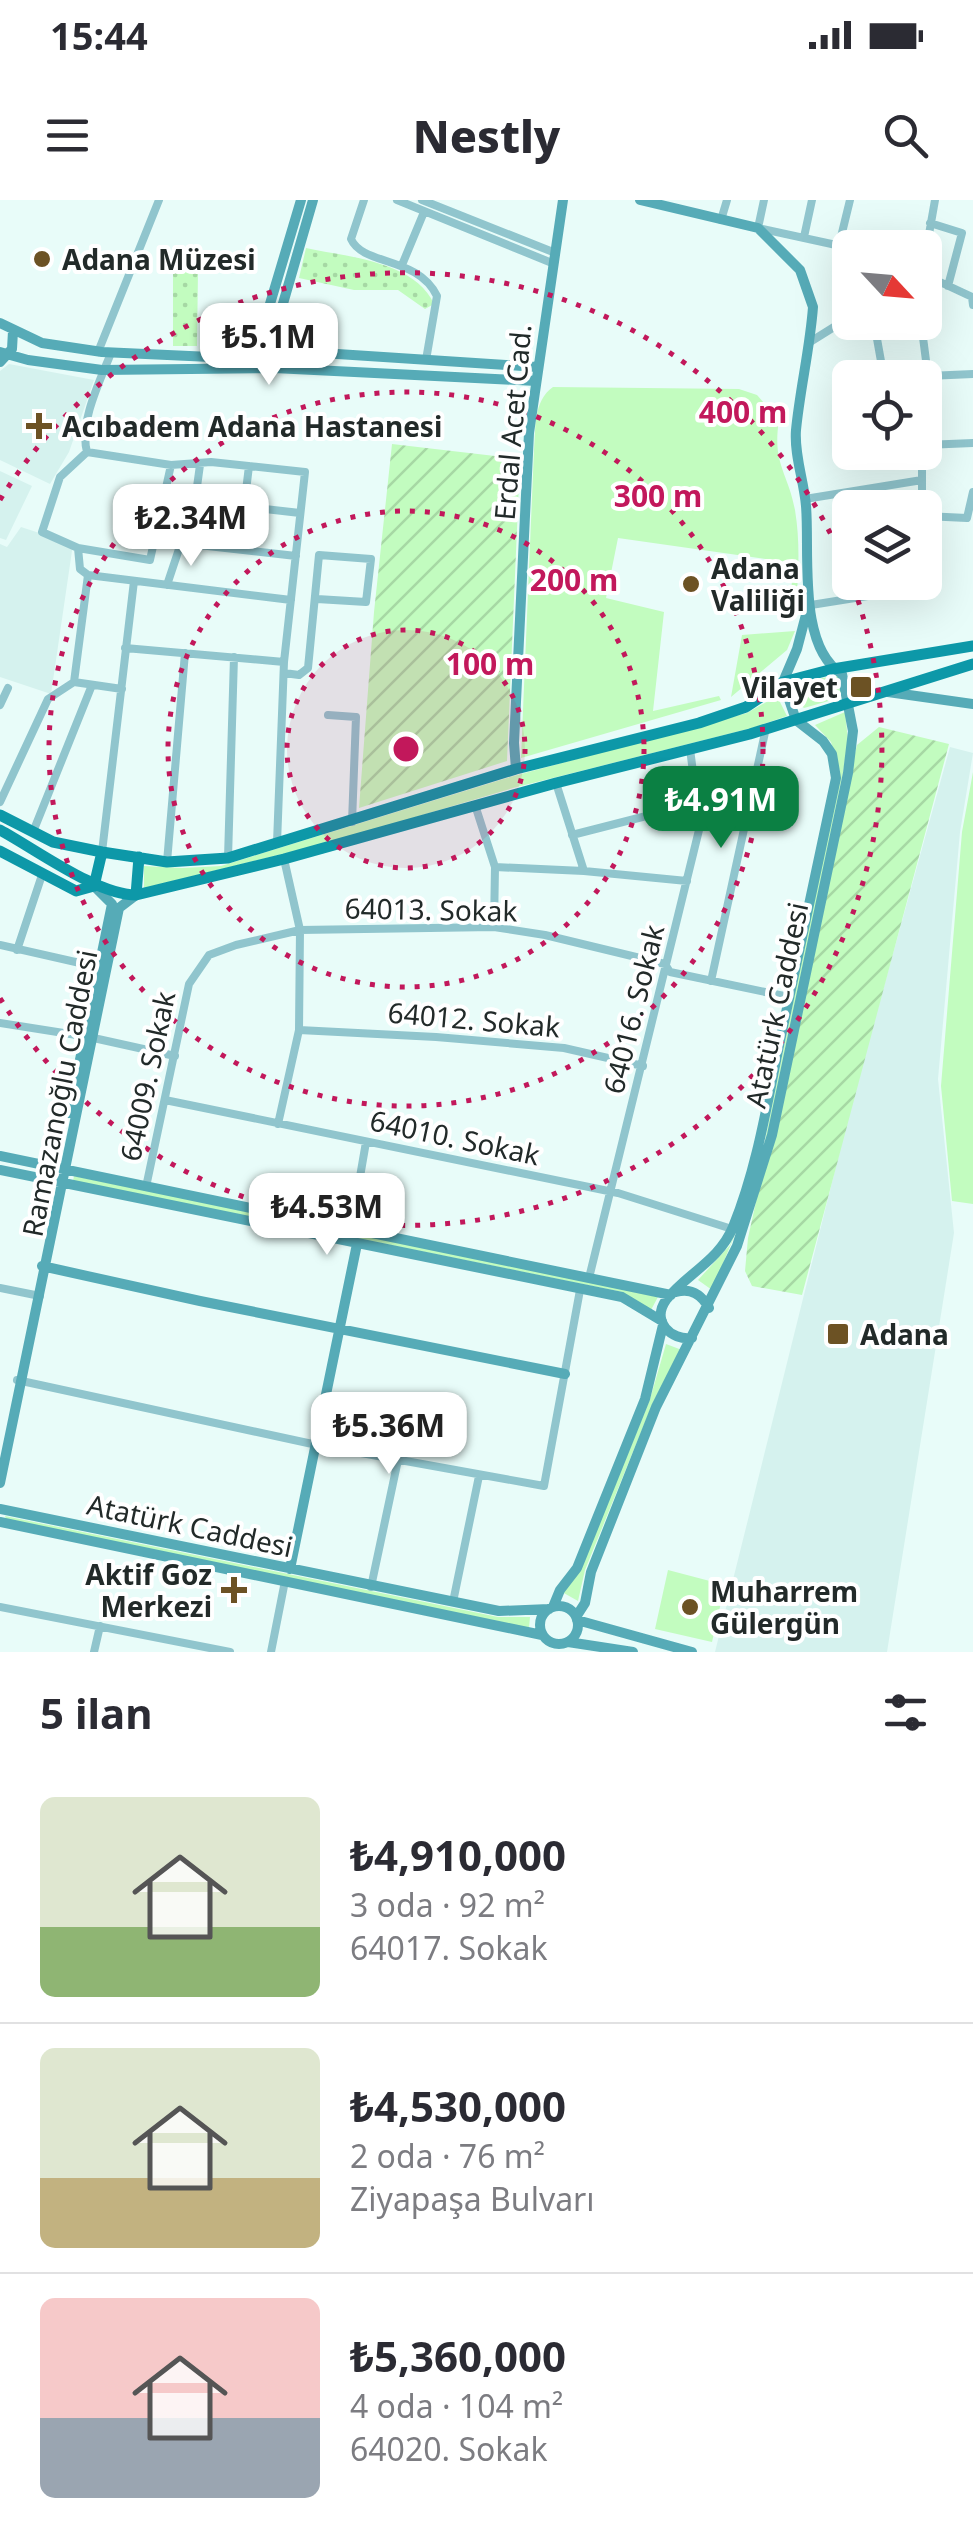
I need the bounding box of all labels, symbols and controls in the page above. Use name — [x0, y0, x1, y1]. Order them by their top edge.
text: 15:44 — [50, 9, 148, 61]
text: Nestly — [413, 105, 560, 166]
icon: menu — [40, 108, 95, 163]
icon: search — [878, 108, 933, 163]
north arrow — [832, 230, 942, 340]
map controls — [832, 230, 942, 600]
place label: Adana Müzesi — [62, 240, 256, 278]
marker: Adana Müzesi — [31, 248, 53, 270]
pin: ₺5.1M — [199, 303, 339, 388]
text: ₺5.1M — [222, 314, 316, 357]
street label: Erdal Acet Cad. — [485, 322, 539, 522]
button: locate — [832, 360, 942, 470]
text: 400 m — [699, 391, 787, 432]
place label: Acıbadem Adana Hastanesi — [62, 407, 442, 445]
marker: Acıbadem Adana Hastanesi — [26, 413, 52, 439]
text: 300 m — [614, 475, 702, 516]
pin: ₺2.34M — [110, 484, 272, 569]
button: layers — [832, 490, 942, 600]
text: ₺2.34M — [135, 495, 247, 538]
place label: Adana Valiliği — [711, 549, 805, 619]
text: 200 m — [530, 559, 618, 600]
marker: Adana Valiliği — [680, 573, 702, 595]
text: 100 m — [446, 643, 534, 684]
place label: Vilayet — [741, 668, 838, 706]
marker: Vilayet — [848, 674, 874, 700]
centre of rings — [388, 731, 424, 767]
pin: ₺4.91M — [640, 766, 802, 851]
text: ₺4.91M — [665, 777, 777, 820]
street label: 64013. Sokak — [344, 888, 518, 930]
street label: Atatürk Caddesi — [736, 899, 816, 1111]
street label: 64016. Sokak — [594, 921, 672, 1097]
street label: Ramazanoğlu Caddesi — [13, 946, 105, 1240]
street label: 64009. Sokak — [110, 988, 184, 1164]
street label: 64012. Sokak — [386, 993, 562, 1045]
street label: 64010. Sokak — [367, 1100, 543, 1174]
pin: ₺4.53M — [246, 1173, 408, 1258]
text: ₺4.53M — [271, 1184, 383, 1227]
place label: Adana — [860, 1315, 949, 1353]
marker: Adana — [825, 1321, 851, 1347]
pin: ₺5.36M — [308, 1392, 470, 1477]
text: ₺5.36M — [333, 1403, 445, 1446]
street label: Atatürk Caddesi — [84, 1485, 296, 1565]
place label: Aktif Goz Merkezi — [85, 1555, 212, 1625]
place label: Muharrem Gülergün — [710, 1572, 858, 1642]
marker: Aktif Goz Merkezi — [221, 1577, 247, 1603]
marker: Muharrem Gülergün — [679, 1596, 701, 1618]
text: 5 ilan — [40, 1684, 152, 1741]
icon: filters — [878, 1685, 933, 1740]
text: ₺4,910,000 — [350, 1826, 566, 1883]
icon: home — [120, 1837, 240, 1957]
text: 3 oda · 92 m² — [350, 1883, 545, 1926]
text: 64017. Sokak — [350, 1926, 547, 1969]
text: ₺4,530,000 — [350, 2077, 566, 2134]
icon: home — [120, 2088, 240, 2208]
text: 2 oda · 76 m² — [350, 2134, 545, 2177]
text: Ziyapaşa Bulvarı — [350, 2177, 595, 2220]
text: ₺5,360,000 — [350, 2327, 566, 2384]
icon: home — [120, 2338, 240, 2458]
text: 4 oda · 104 m² — [350, 2384, 563, 2427]
text: 64020. Sokak — [350, 2427, 547, 2470]

